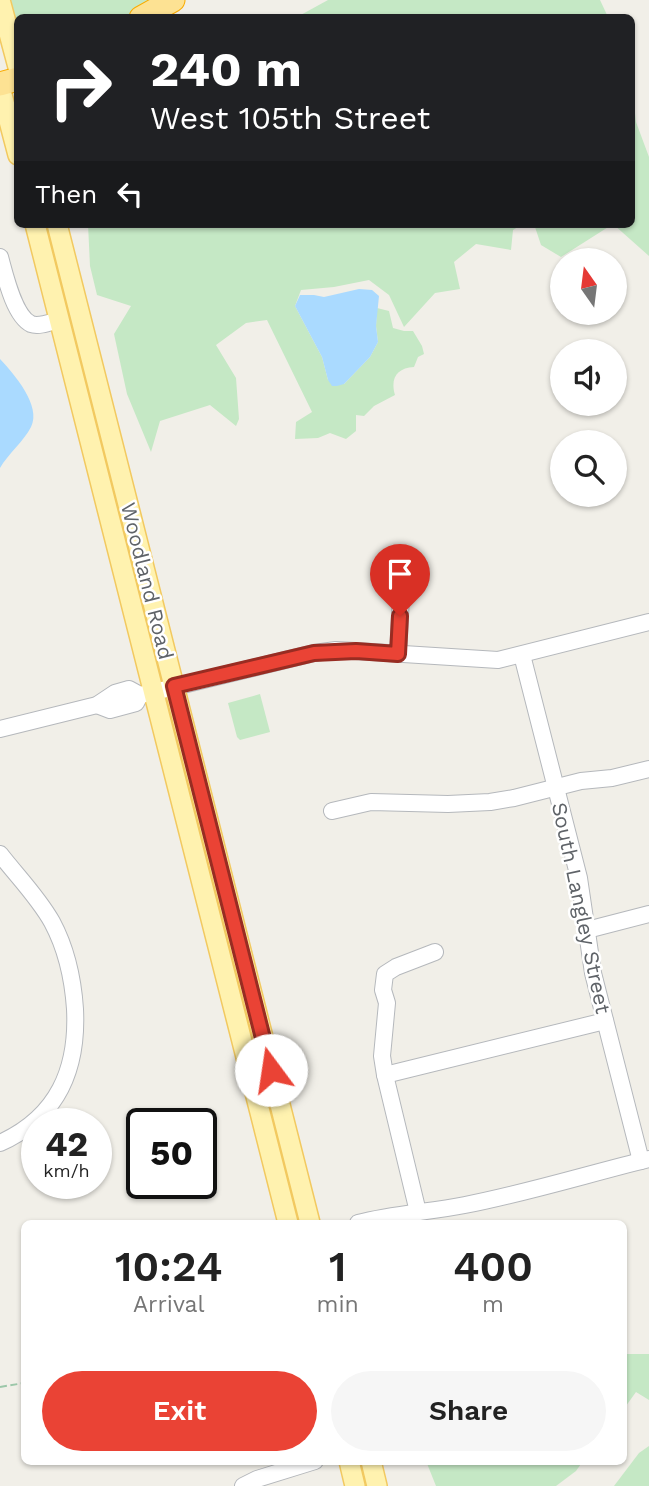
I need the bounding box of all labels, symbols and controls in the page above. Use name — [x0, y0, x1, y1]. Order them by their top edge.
text: 240 m — [150, 40, 302, 98]
icon: right — [35, 42, 126, 133]
text: West 105th Street — [150, 99, 430, 137]
icon: left — [111, 175, 149, 213]
text: Then — [35, 179, 97, 209]
north arrow — [550, 248, 626, 326]
map controls — [550, 248, 627, 507]
button: sound — [550, 339, 627, 416]
button: search — [550, 430, 627, 507]
street label: Woodland Road — [116, 500, 179, 662]
pin — [370, 544, 430, 616]
icon: arrive — [381, 555, 419, 593]
street label: South Langley Street — [547, 800, 616, 1016]
position arrow — [234, 1033, 308, 1107]
speed limit sign: 50 — [126, 1108, 217, 1199]
text: 42 — [45, 1123, 88, 1165]
text: km/h — [43, 1160, 90, 1181]
text: 10:24 — [115, 1242, 222, 1291]
text: 1 — [329, 1242, 346, 1291]
text: 400 — [453, 1242, 533, 1291]
text: Arrival — [133, 1291, 205, 1318]
text: min — [317, 1291, 359, 1318]
text: m — [482, 1291, 504, 1318]
button: Exit — [42, 1371, 317, 1451]
button: Share — [331, 1371, 606, 1451]

